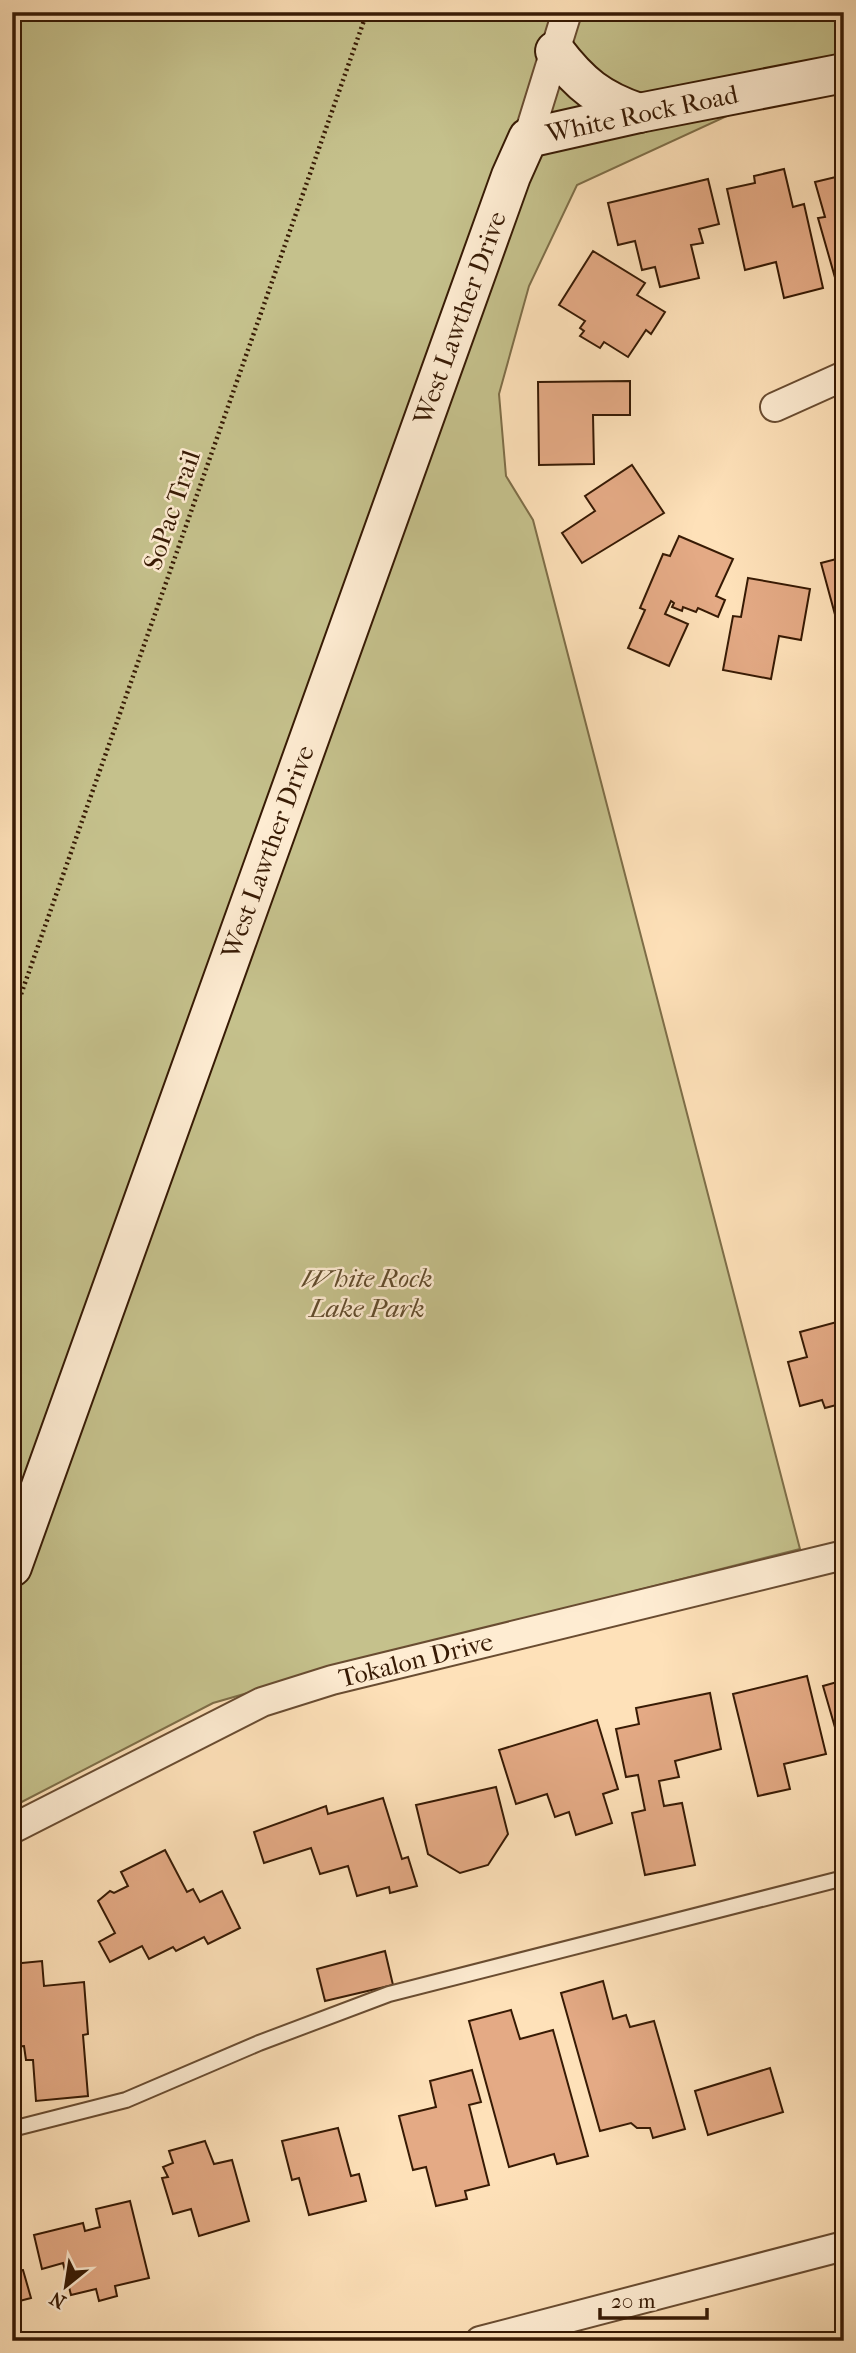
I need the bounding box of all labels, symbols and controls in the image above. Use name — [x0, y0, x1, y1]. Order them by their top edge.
street label: White Rock Road — [542, 78, 742, 150]
street label: West Lawther Drive — [407, 207, 513, 430]
street label: SoPac Trail — [137, 446, 207, 574]
street label: West Lawther Drive — [215, 741, 321, 964]
park label: White Rock Lake Park — [301, 1263, 433, 1324]
street label: Tokalon Drive — [336, 1626, 496, 1694]
north arrow — [32, 2252, 102, 2322]
scale bar — [600, 2276, 707, 2320]
text: N — [46, 2286, 70, 2313]
text: 20 m — [611, 2289, 656, 2313]

